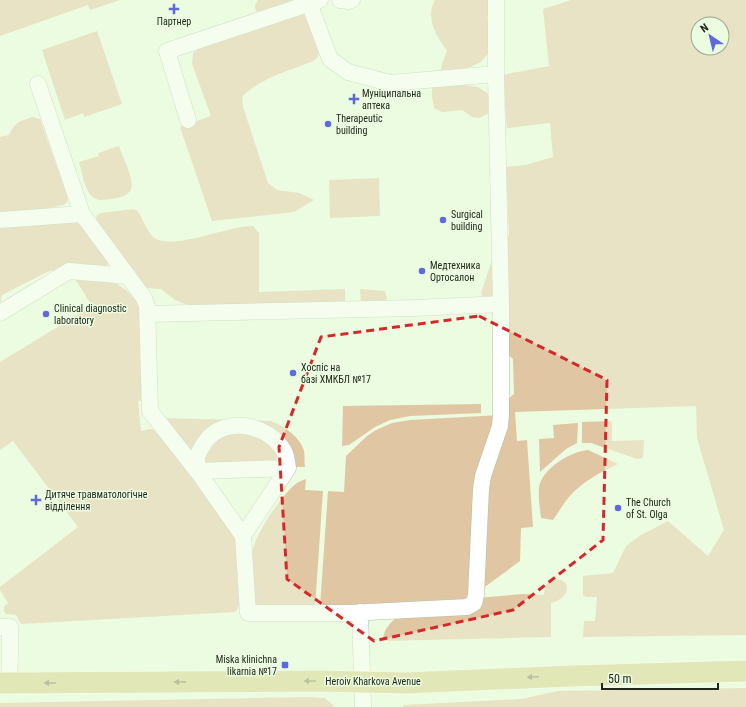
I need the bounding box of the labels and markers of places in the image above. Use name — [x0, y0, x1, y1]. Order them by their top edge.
marker: Партнер — [169, 4, 179, 14]
place label: Партнер — [157, 16, 191, 27]
place label: Муніципальна аптека — [362, 88, 421, 111]
marker: Муніципальна аптека — [349, 94, 359, 104]
place label: Therapeutic building — [336, 113, 383, 136]
marker: Therapeutic building — [323, 119, 333, 129]
place label: Surgical building — [451, 209, 483, 232]
marker: Surgical building — [438, 215, 448, 225]
place label: Медтехника Ортосалон — [430, 260, 480, 283]
marker: Медтехника Ортосалон — [417, 266, 427, 276]
place label: Clinical diagnostic laboratory — [54, 303, 127, 326]
marker: Clinical diagnostic laboratory — [41, 309, 51, 319]
place label: Хоспіс на базі ХМКБЛ №17 — [301, 362, 371, 385]
marker: Хоспіс на базі ХМКБЛ №17 — [288, 368, 298, 378]
place label: Дитяче травматологічне відділення — [45, 489, 148, 512]
marker: Дитяче травматологічне відділення — [30, 494, 42, 506]
place label: The Church of St. Olga — [626, 497, 671, 520]
marker: The Church of St. Olga — [613, 503, 623, 513]
place label: Miska klinichna likarnia №17 — [216, 654, 277, 677]
marker: Miska klinichna likarnia №17 — [280, 660, 290, 670]

